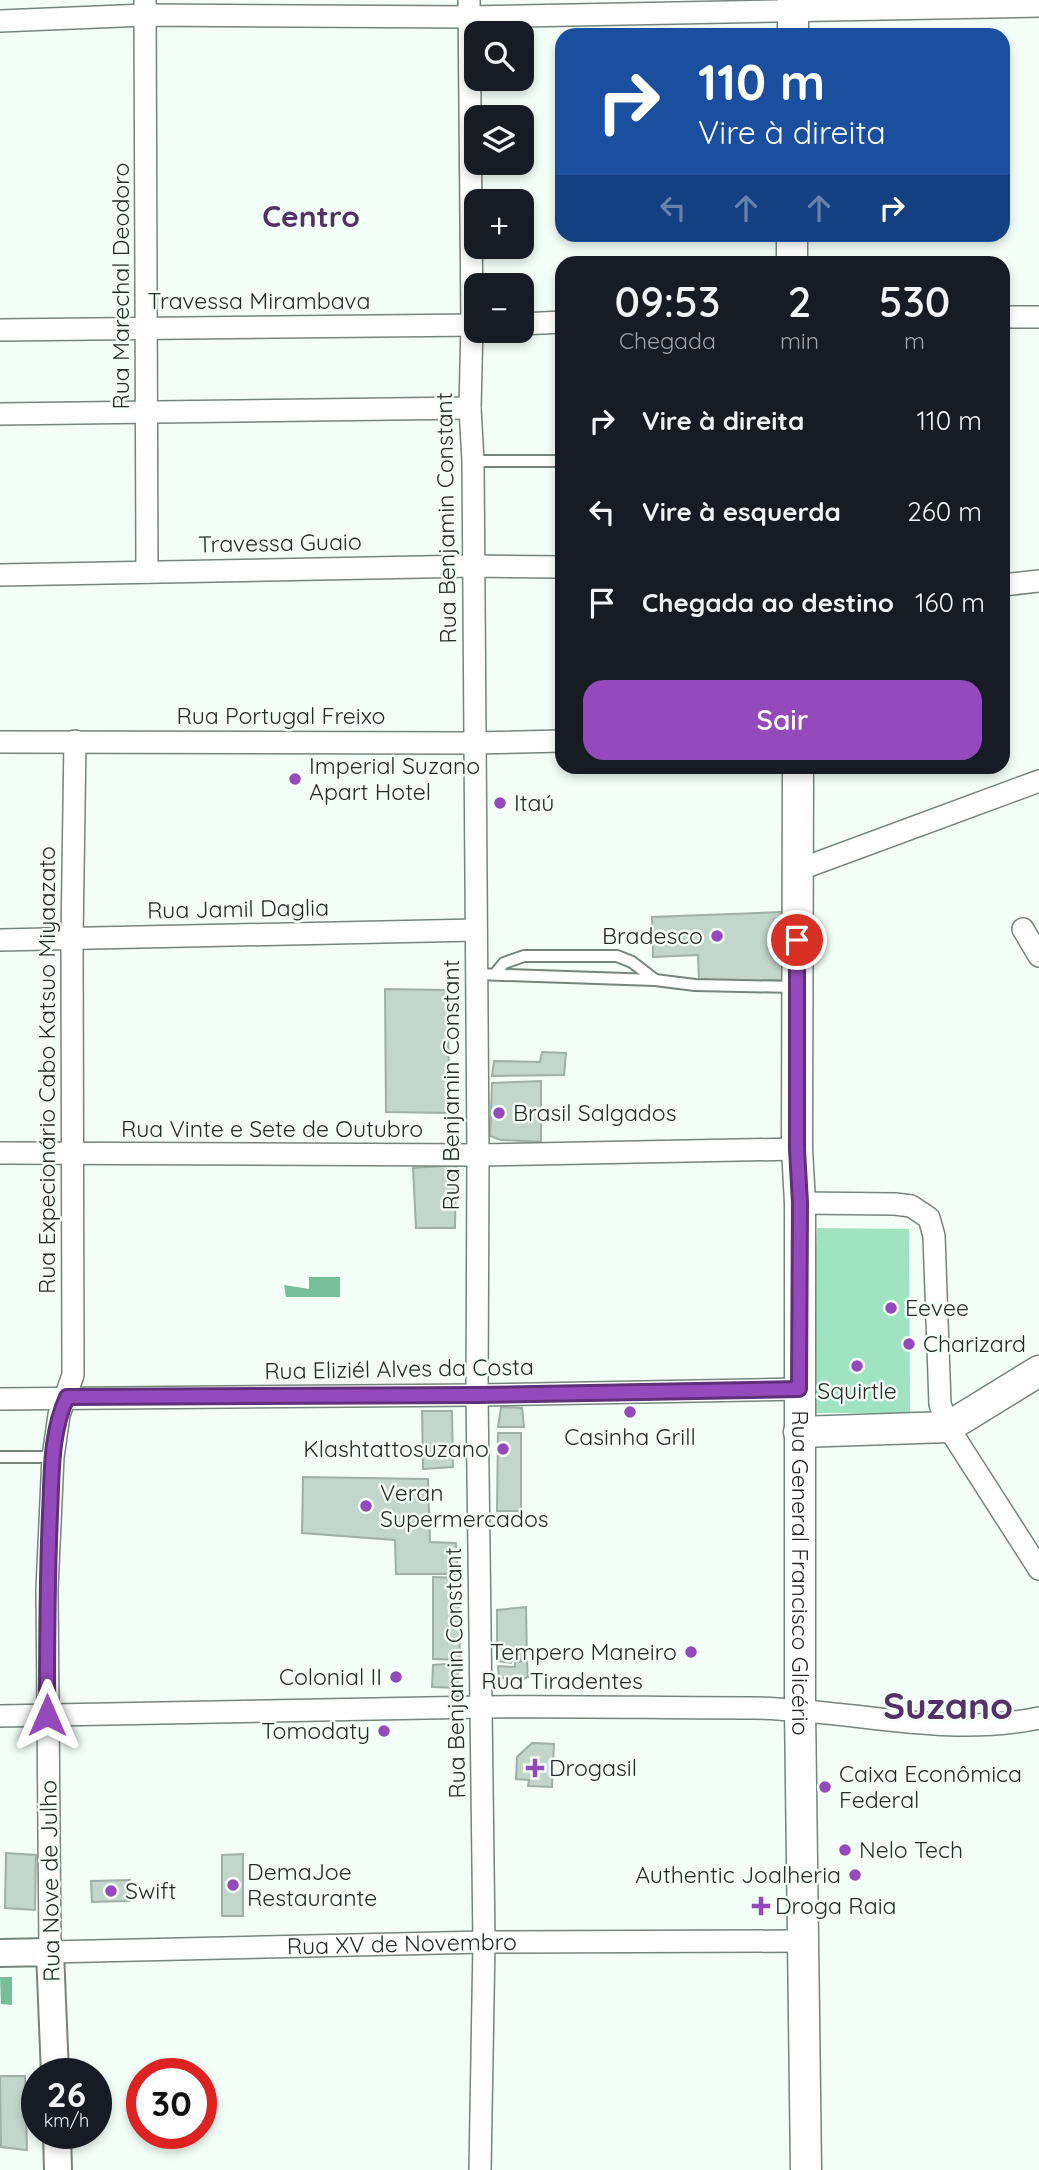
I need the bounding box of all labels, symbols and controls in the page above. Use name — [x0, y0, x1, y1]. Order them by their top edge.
map controls — [464, 21, 534, 343]
button: search — [464, 21, 534, 91]
text: 110 m — [698, 51, 825, 112]
icon: right — [583, 56, 674, 147]
button: layers — [464, 105, 534, 175]
text: Vire à direita — [698, 112, 886, 152]
street label: Rua Marechal Deodoro — [106, 163, 135, 409]
button: + — [464, 189, 534, 259]
icon: left — [654, 189, 692, 227]
icon: ahead — [727, 189, 765, 227]
icon: ahead — [800, 189, 838, 227]
icon: right — [873, 189, 911, 227]
district label: Centro — [262, 197, 360, 235]
button: − — [464, 273, 534, 343]
text: 09:53 — [615, 275, 720, 328]
text: 2 — [788, 275, 811, 328]
text: 530 — [879, 275, 950, 328]
street label: Travessa Mirambava — [148, 286, 370, 315]
text: Chegada — [619, 326, 716, 355]
text: min — [780, 326, 819, 355]
text: m — [904, 326, 925, 355]
street label: Rua Benjamin Constant — [429, 392, 462, 644]
icon: right — [583, 402, 621, 440]
text: Vire à direita — [642, 404, 804, 437]
text: 110 m — [916, 404, 982, 437]
icon: left — [583, 493, 621, 531]
text: Vire à esquerda — [642, 495, 841, 528]
text: 260 m — [907, 495, 982, 528]
street label: Travessa Guaio — [198, 527, 362, 558]
icon: arrive — [583, 584, 621, 622]
text: Chegada ao destino — [642, 586, 894, 619]
text: 160 m — [915, 586, 985, 619]
button: Sair — [583, 680, 982, 760]
street label: Rua Portugal Freixo — [177, 701, 385, 730]
place label: Imperial Suzano Apart Hotel — [309, 751, 480, 806]
marker: Imperial Suzano Apart Hotel — [287, 771, 303, 787]
place label: Itaú — [514, 788, 554, 817]
marker: Itaú — [492, 795, 508, 811]
street label: Rua Expecionário Cabo Katsuo Miyaazato — [32, 846, 61, 1294]
street label: Rua Jamil Daglia — [147, 892, 329, 925]
pin — [767, 910, 827, 970]
place label: Bradesco — [602, 921, 703, 950]
icon: arrive — [778, 921, 816, 959]
marker: Bradesco — [709, 928, 725, 944]
street label: Rua Benjamin Constant — [436, 959, 465, 1211]
place label: Brasil Salgados — [513, 1098, 676, 1127]
marker: Brasil Salgados — [491, 1105, 507, 1121]
street label: Rua Vinte e Sete de Outubro — [121, 1114, 423, 1143]
place label: Eevee — [905, 1293, 969, 1322]
marker: Eevee — [883, 1300, 899, 1316]
place label: Charizard — [923, 1329, 1026, 1358]
marker: Charizard — [901, 1336, 917, 1352]
street label: Rua Eliziél Alves da Costa — [264, 1352, 534, 1385]
marker: Squirtle — [849, 1358, 865, 1374]
place label: Squirtle — [817, 1376, 897, 1405]
marker: Casinha Grill — [622, 1404, 638, 1420]
street label: Rua General Francisco Glicério — [786, 1410, 815, 1736]
place label: Casinha Grill — [564, 1422, 696, 1451]
place label: Klashtattosuzano — [303, 1434, 489, 1463]
marker: Klashtattosuzano — [495, 1441, 511, 1457]
place label: Veran Supermercados — [380, 1478, 549, 1533]
marker: Veran Supermercados — [358, 1498, 374, 1514]
street label: Rua Benjamin Constant — [438, 1547, 471, 1799]
place label: Tempero Maneiro — [490, 1637, 677, 1666]
marker: Tempero Maneiro — [683, 1644, 699, 1660]
place label: Colonial II — [279, 1662, 382, 1691]
street label: Rua Tiradentes — [481, 1666, 643, 1695]
marker: Colonial II — [388, 1669, 404, 1685]
position arrow — [10, 1678, 84, 1752]
district label: Suzano — [883, 1682, 1013, 1728]
place label: Tomodaty — [261, 1716, 370, 1745]
marker: Tomodaty — [376, 1723, 392, 1739]
place label: Drogasil — [549, 1753, 637, 1782]
place label: Caixa Econômica Federal — [839, 1759, 1022, 1814]
marker: Drogasil — [527, 1760, 543, 1776]
marker: Caixa Econômica Federal — [817, 1779, 833, 1795]
street label: Rua Nove de Julho — [33, 1780, 66, 1982]
place label: Nelo Tech — [859, 1835, 963, 1864]
marker: Nelo Tech — [837, 1842, 853, 1858]
place label: DemaJoe Restaurante — [247, 1857, 377, 1912]
place label: Authentic Joalheria — [635, 1860, 841, 1889]
marker: Authentic Joalheria — [847, 1867, 863, 1883]
place label: Swift — [125, 1876, 176, 1905]
marker: DemaJoe Restaurante — [225, 1877, 241, 1893]
marker: Swift — [103, 1883, 119, 1899]
place label: Droga Raia — [775, 1891, 897, 1920]
marker: Droga Raia — [753, 1898, 769, 1914]
street label: Rua XV de Novembro — [287, 1927, 517, 1961]
speed limit sign: 30 — [126, 2058, 217, 2149]
text: 26 — [47, 2072, 86, 2116]
text: km/h — [44, 2109, 89, 2132]

